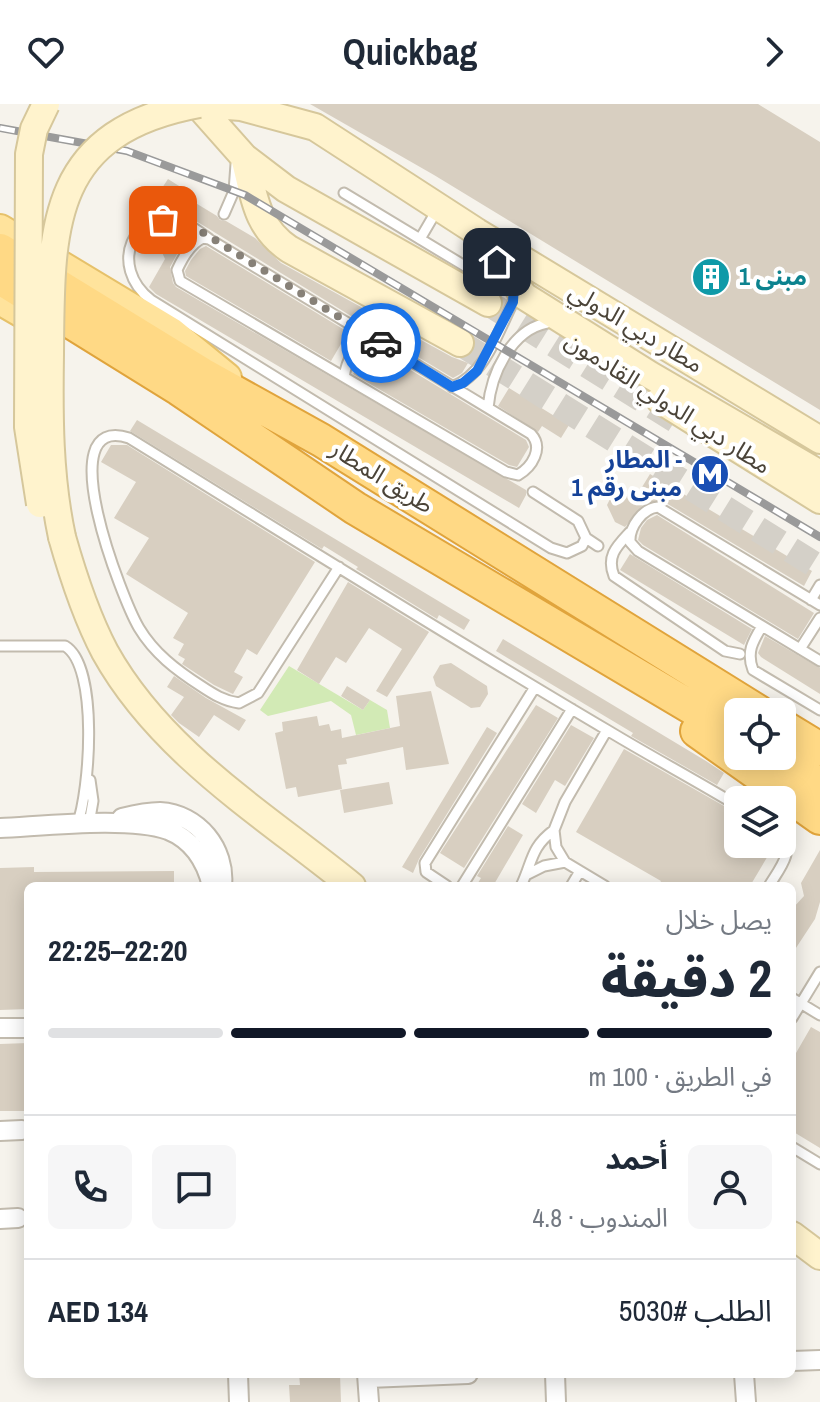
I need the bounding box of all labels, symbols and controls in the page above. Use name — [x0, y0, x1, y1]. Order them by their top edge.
text: Quickbag — [343, 28, 477, 76]
icon: heart — [24, 30, 68, 74]
icon: forward — [752, 30, 796, 74]
pin — [129, 186, 197, 254]
icon: bag — [141, 198, 185, 242]
pin — [463, 228, 531, 296]
icon: home — [475, 240, 519, 284]
building icon: مبنى 1 — [690, 256, 732, 298]
place label: مبنى 1 — [739, 260, 807, 292]
street label: مطار دبي الدولي — [562, 274, 710, 383]
courier — [341, 303, 421, 383]
icon: car — [359, 321, 403, 365]
street label: مطار دبي الدولي القادمون — [557, 324, 778, 484]
street label: طريق المطار — [324, 431, 440, 520]
place label: المطار - مبنى رقم 1 — [571, 443, 682, 505]
metro station icon: المطار - مبنى رقم 1 — [689, 453, 731, 495]
map controls — [724, 698, 796, 858]
button: locate — [724, 698, 796, 770]
button: layers — [724, 786, 796, 858]
text: يصل خلال — [666, 902, 772, 937]
text: 22:20–22:25 — [48, 930, 188, 970]
text: 2 دقيقة — [601, 943, 772, 1013]
text: في الطريق · 100 m — [589, 1059, 772, 1094]
text: أحمد — [605, 1138, 668, 1178]
button: phone — [48, 1145, 132, 1229]
button: chat — [152, 1145, 236, 1229]
button: person — [688, 1145, 772, 1229]
text: المندوب · 4.8 — [532, 1200, 668, 1235]
text: الطلب #5030 — [619, 1290, 772, 1330]
text: AED 134 — [48, 1291, 148, 1331]

